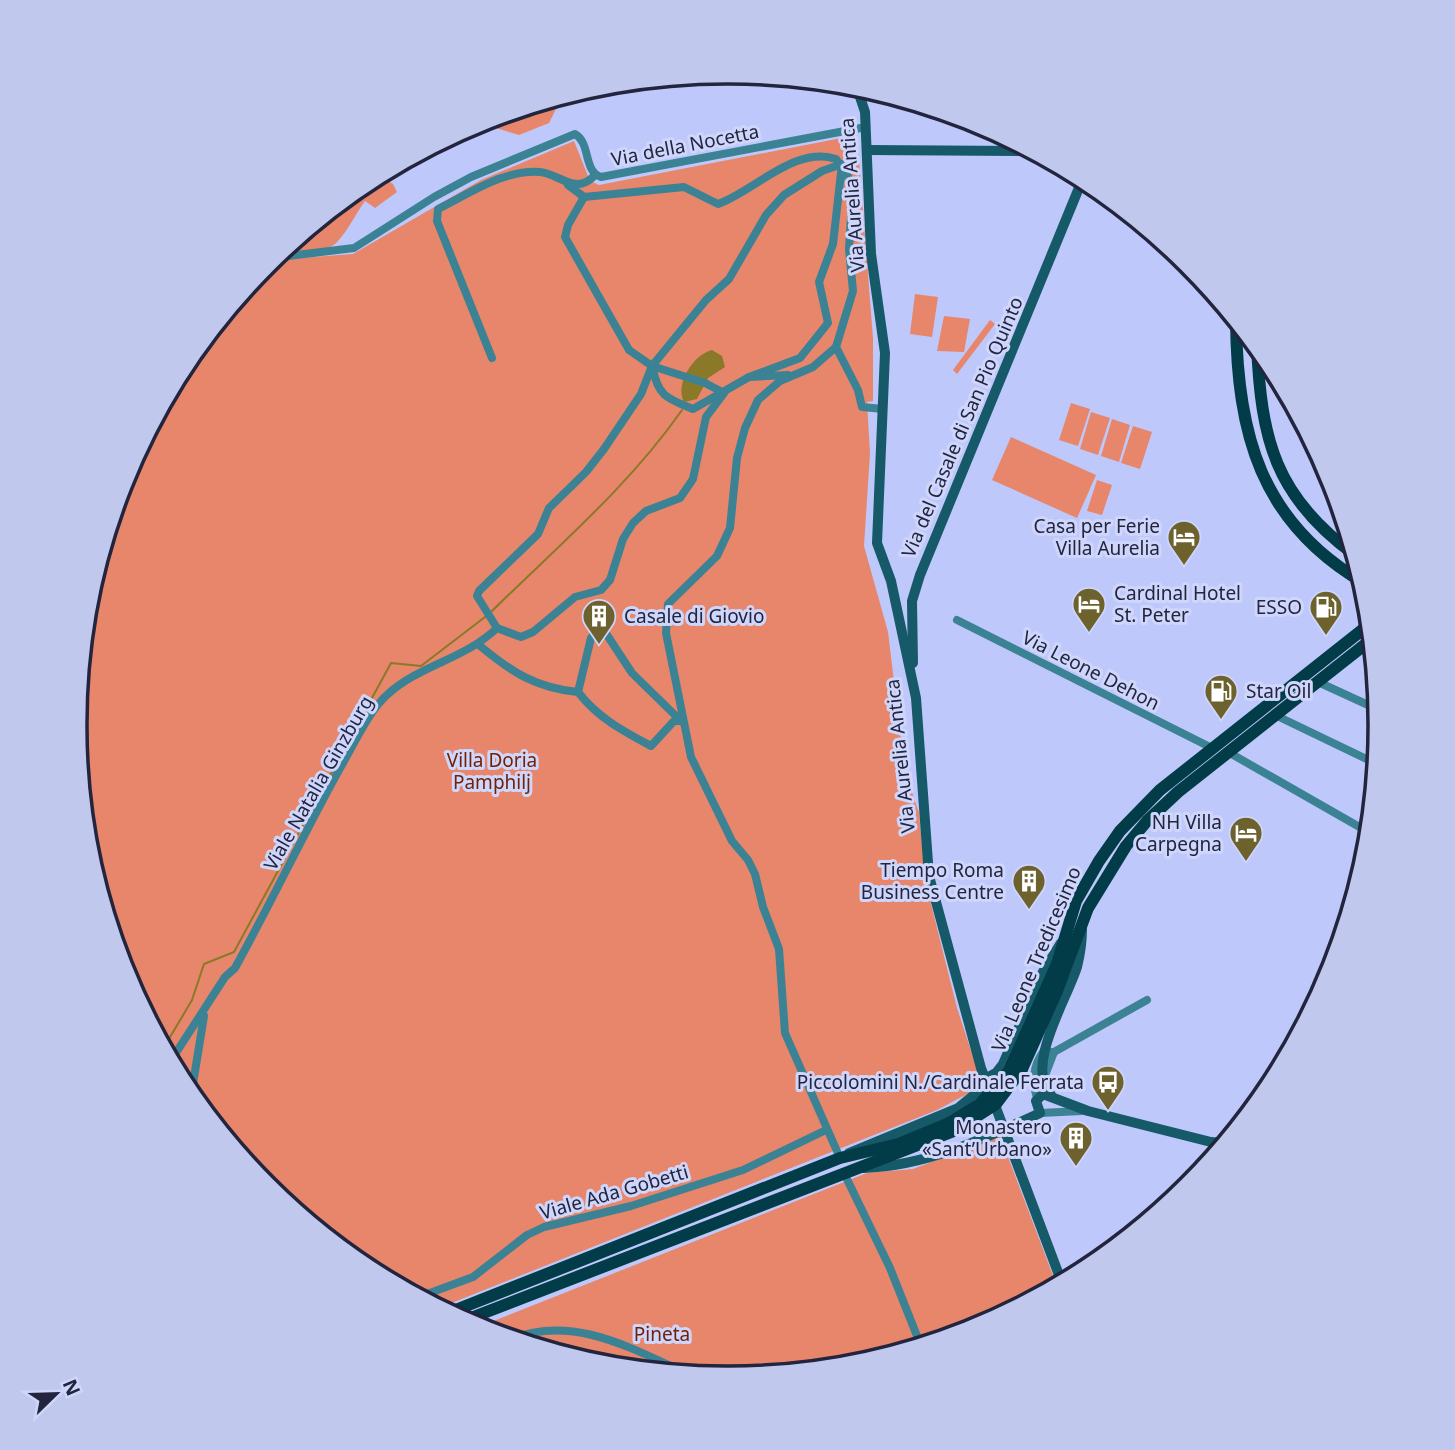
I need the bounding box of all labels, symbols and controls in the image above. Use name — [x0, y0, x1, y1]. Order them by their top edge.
street label: Via Aurelia Antica — [834, 117, 870, 273]
street label: Via della Nocetta — [609, 118, 761, 172]
street label: Via del Casale di San Pio Quinto — [895, 293, 1029, 561]
place label: Casa per Ferie Villa Aurelia — [1033, 513, 1160, 561]
hotel icon: Casa per Ferie Villa Aurelia — [1165, 518, 1203, 567]
place label: Cardinal Hotel St. Peter — [1114, 580, 1241, 628]
hotel icon: Cardinal Hotel St. Peter — [1070, 585, 1108, 634]
fuel station icon: ESSO — [1307, 588, 1345, 637]
place label: ESSO — [1256, 594, 1302, 620]
building icon: Casale di Giovio — [580, 597, 618, 646]
place label: Casale di Giovio — [624, 603, 764, 629]
street label: Via Leone Dehon — [1018, 624, 1164, 716]
fuel station icon: Star Oil — [1202, 672, 1240, 721]
street label: Via Aurelia Antica — [879, 678, 921, 834]
place label: Star Oil — [1246, 678, 1311, 704]
street label: Viale Natalia Ginzburg — [257, 691, 379, 875]
park label: Villa Doria Pamphilj — [447, 747, 537, 795]
place label: NH Villa Carpegna — [1135, 809, 1222, 857]
hotel icon: NH Villa Carpegna — [1227, 814, 1265, 863]
place label: Tiempo Roma Business Centre — [861, 857, 1004, 905]
street label: Via Leone Tredicesimo — [985, 862, 1087, 1056]
building icon: Tiempo Roma Business Centre — [1010, 862, 1048, 911]
bus stop icon: Piccolomini N./Cardinale Ferrata — [1089, 1063, 1127, 1112]
place label: Piccolomini N./Cardinale Ferrata — [797, 1069, 1084, 1095]
place label: Monastero «Sant’Urbano» — [922, 1114, 1052, 1162]
building icon: Monastero «Sant’Urbano» — [1057, 1119, 1095, 1168]
street label: Viale Ada Gobetti — [537, 1158, 691, 1226]
park label: Pineta — [634, 1321, 690, 1347]
north arrow — [21, 1359, 91, 1429]
text: N — [57, 1375, 87, 1400]

